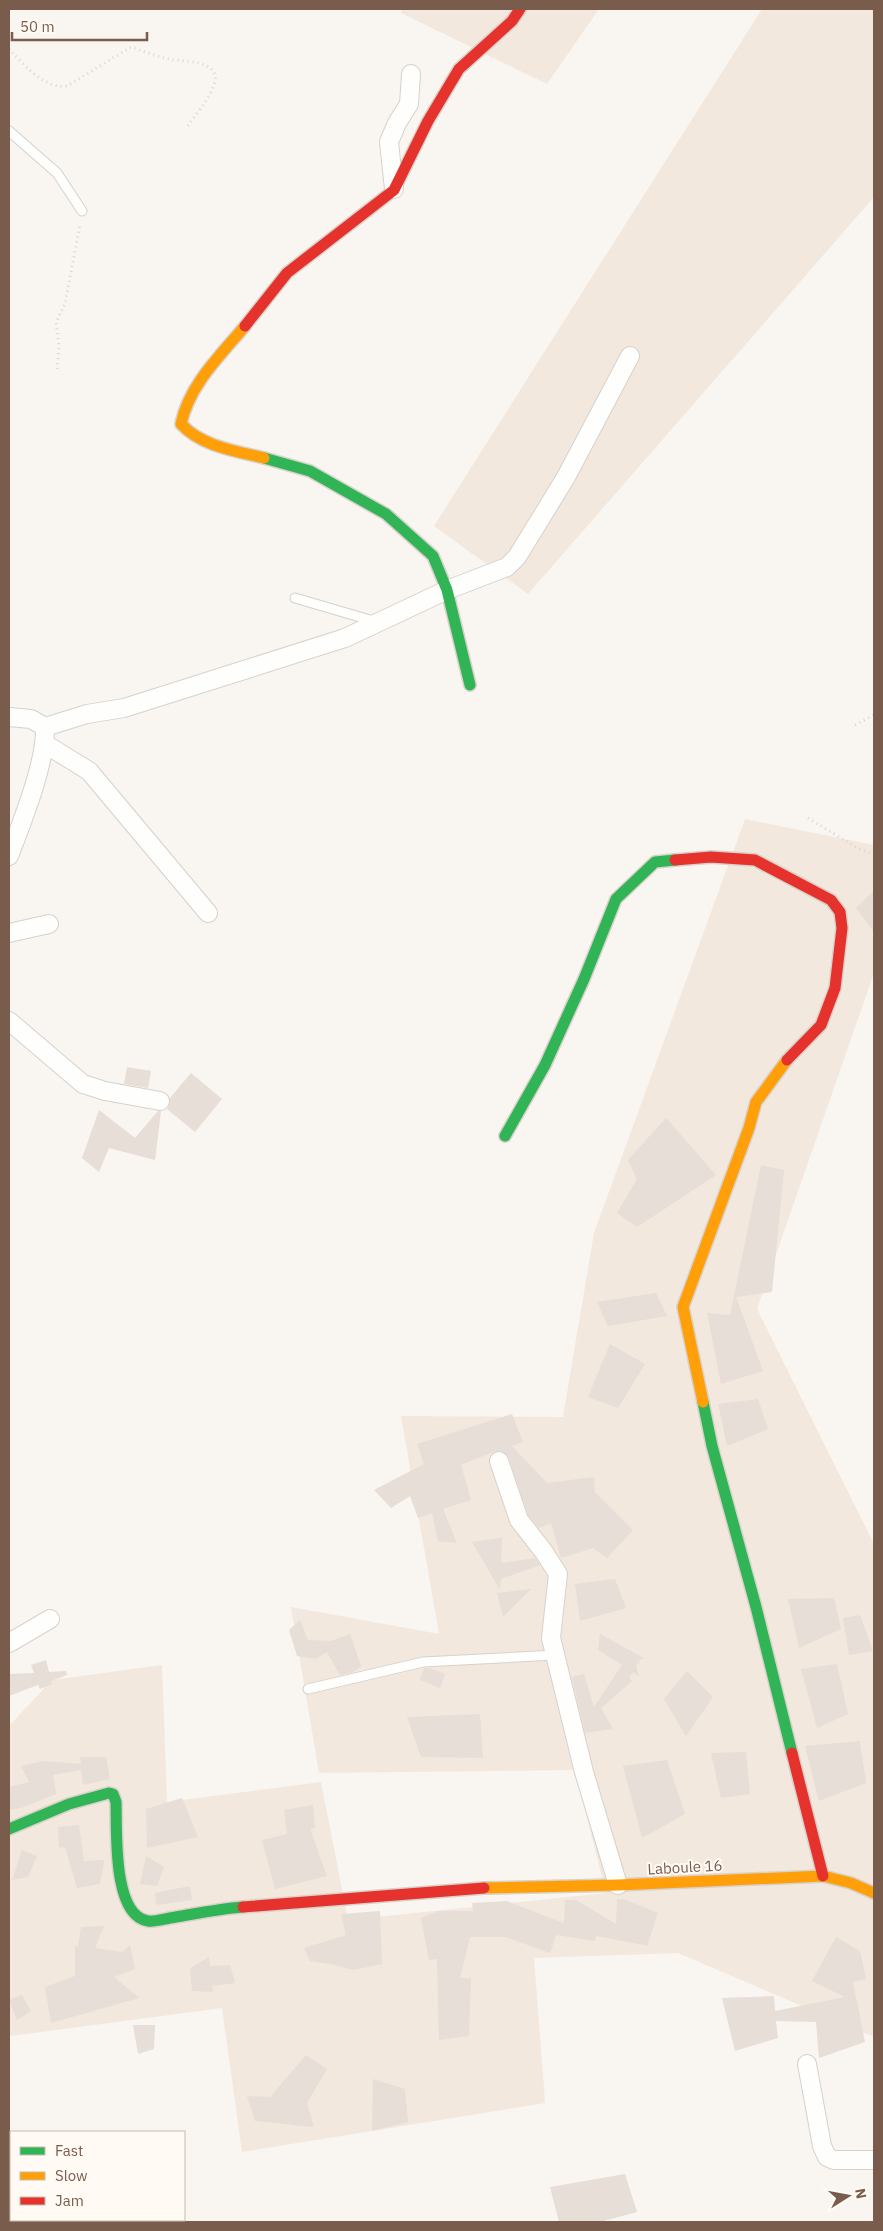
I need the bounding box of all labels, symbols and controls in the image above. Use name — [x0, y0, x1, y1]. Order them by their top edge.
scale bar — [12, 10, 148, 42]
text: 50 m — [20, 17, 55, 36]
street label: Laboule 16 — [647, 1856, 723, 1878]
legend — [10, 2131, 185, 2221]
text: Fast — [55, 2141, 83, 2160]
text: Slow — [55, 2166, 88, 2185]
north arrow — [823, 2171, 873, 2221]
text: N — [851, 2187, 871, 2200]
text: Jam — [55, 2191, 84, 2210]

